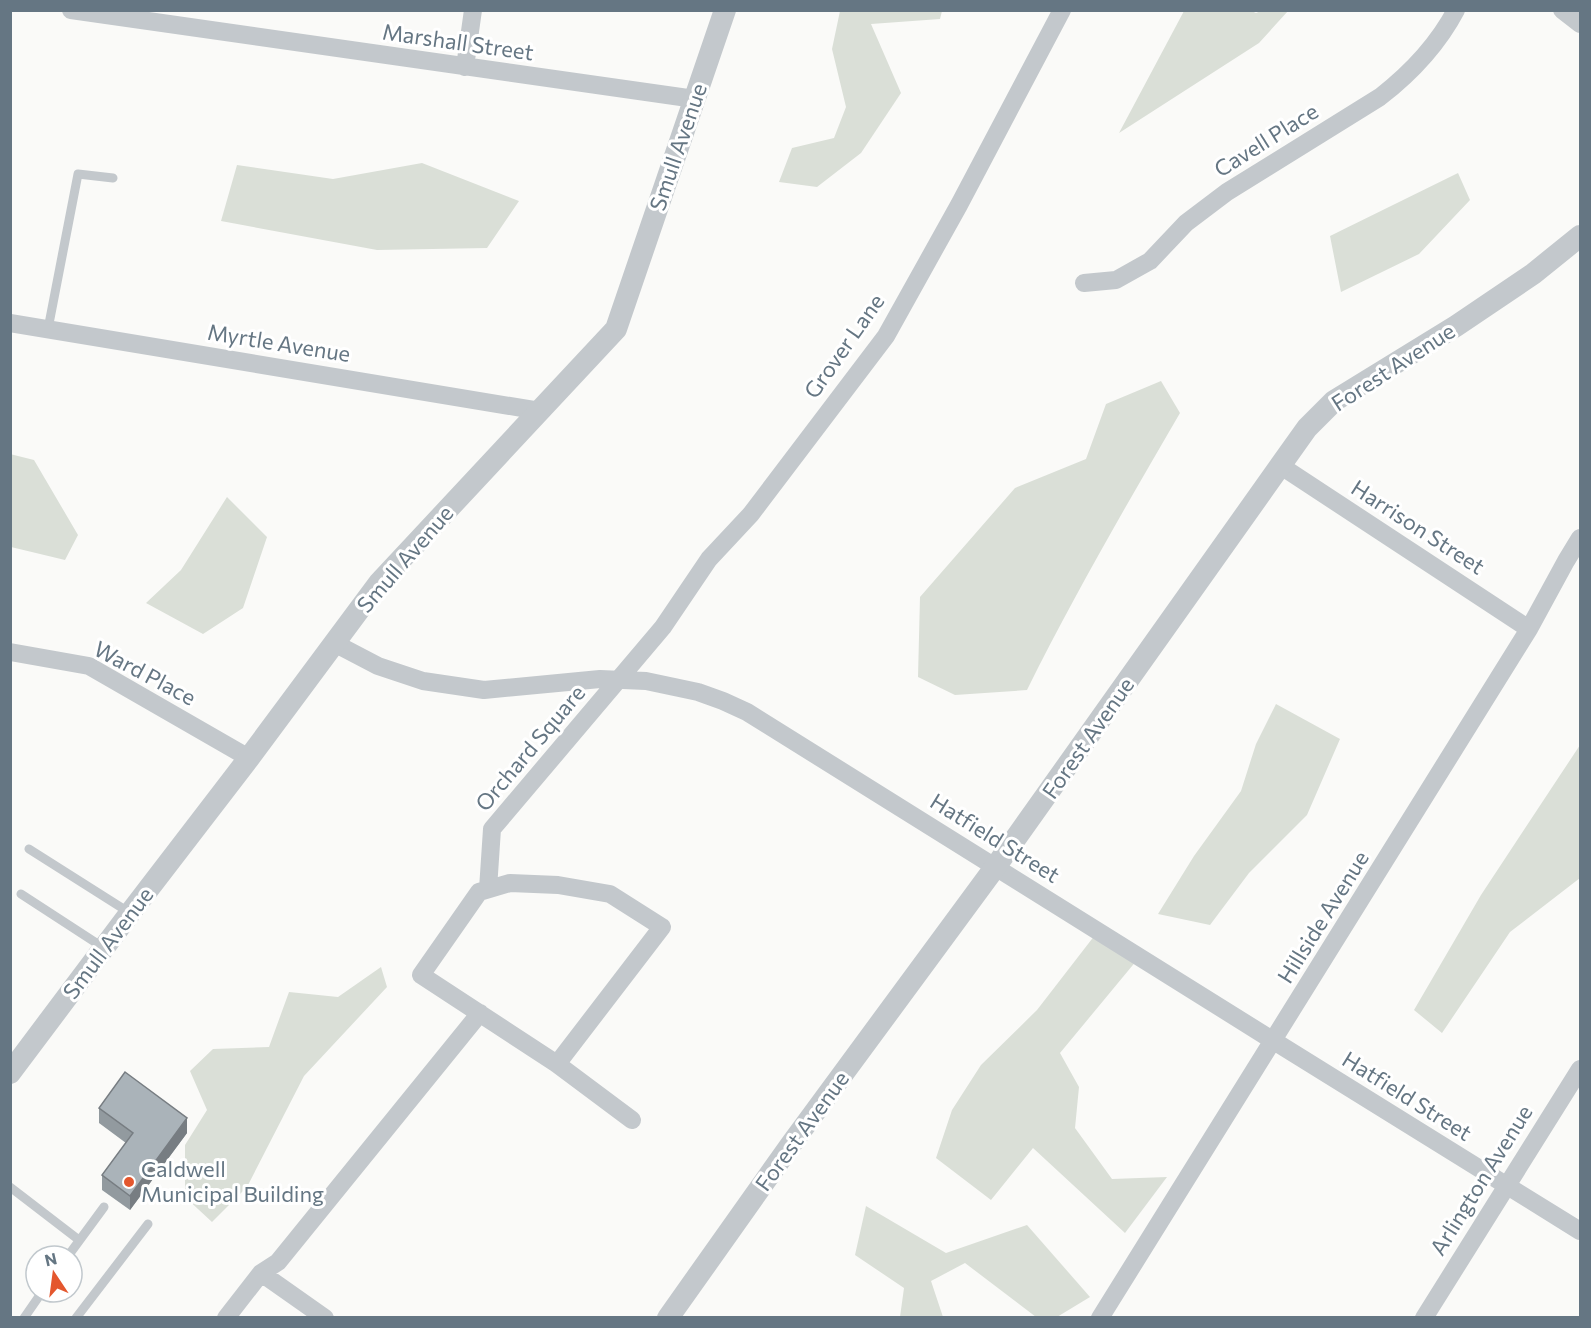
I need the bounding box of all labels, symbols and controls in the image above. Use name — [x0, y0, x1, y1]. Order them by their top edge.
street label: Marshall Street — [381, 18, 535, 65]
street label: Smull Avenue — [643, 80, 712, 214]
street label: Cavell Place — [1209, 97, 1323, 182]
street label: Grover Lane — [798, 288, 889, 403]
street label: Forest Avenue — [1326, 317, 1460, 417]
street label: Myrtle Avenue — [206, 318, 352, 367]
street label: Harrison Street — [1347, 473, 1490, 580]
street label: Smull Avenue — [351, 500, 458, 618]
street label: Ward Place — [90, 634, 201, 711]
street label: Forest Avenue — [1036, 672, 1139, 804]
street label: Orchard Square — [469, 679, 590, 816]
street label: Hatfield Street — [926, 787, 1065, 888]
street label: Hillside Avenue — [1271, 846, 1374, 988]
street label: Smull Avenue — [57, 881, 158, 1004]
street label: Hatfield Street — [1338, 1045, 1477, 1146]
street label: Forest Avenue — [749, 1065, 854, 1196]
street label: Arlington Avenue — [1424, 1100, 1538, 1260]
place label: Caldwell Municipal Building — [141, 1155, 324, 1207]
marker: Caldwell Municipal Building — [122, 1175, 136, 1189]
north arrow — [24, 1244, 84, 1304]
text: N — [43, 1248, 58, 1270]

